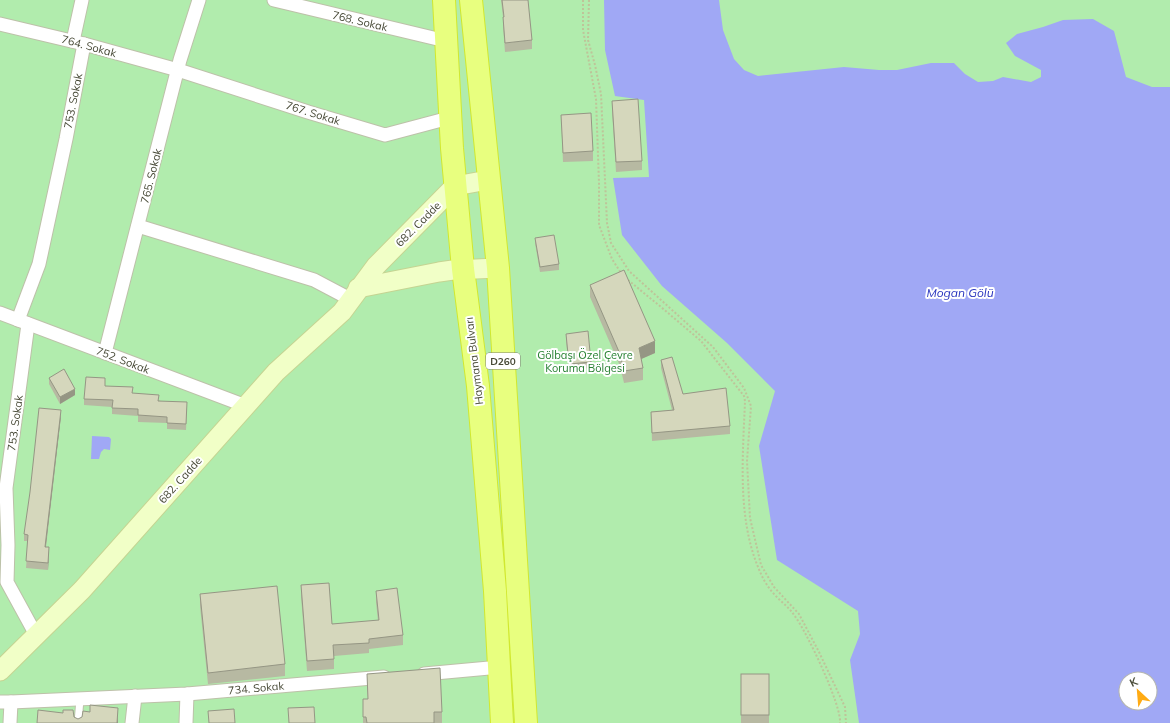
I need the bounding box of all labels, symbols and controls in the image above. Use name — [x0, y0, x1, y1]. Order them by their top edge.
street label: 768. Sokak — [331, 8, 389, 34]
street label: 764. Sokak — [60, 32, 118, 60]
street label: 753. Sokak — [61, 72, 85, 130]
street label: 767. Sokak — [284, 98, 342, 128]
street label: 765. Sokak — [137, 147, 165, 205]
street label: 682. Cadde — [392, 198, 444, 250]
water label: Mogan Gölü — [926, 285, 994, 300]
street label: Haymana Bulvarı — [462, 316, 486, 406]
street label: 752. Sokak — [94, 343, 152, 377]
park label: Gölbaşı Özel Çevre Koruma Bölgesi — [537, 348, 633, 375]
road number: D260 — [486, 353, 520, 369]
street label: 753. Sokak — [4, 394, 26, 452]
street label: 682. Cadde — [155, 454, 205, 506]
north arrow — [1118, 671, 1158, 711]
text: K — [1127, 674, 1141, 690]
street label: 734. Sokak — [227, 679, 285, 697]

